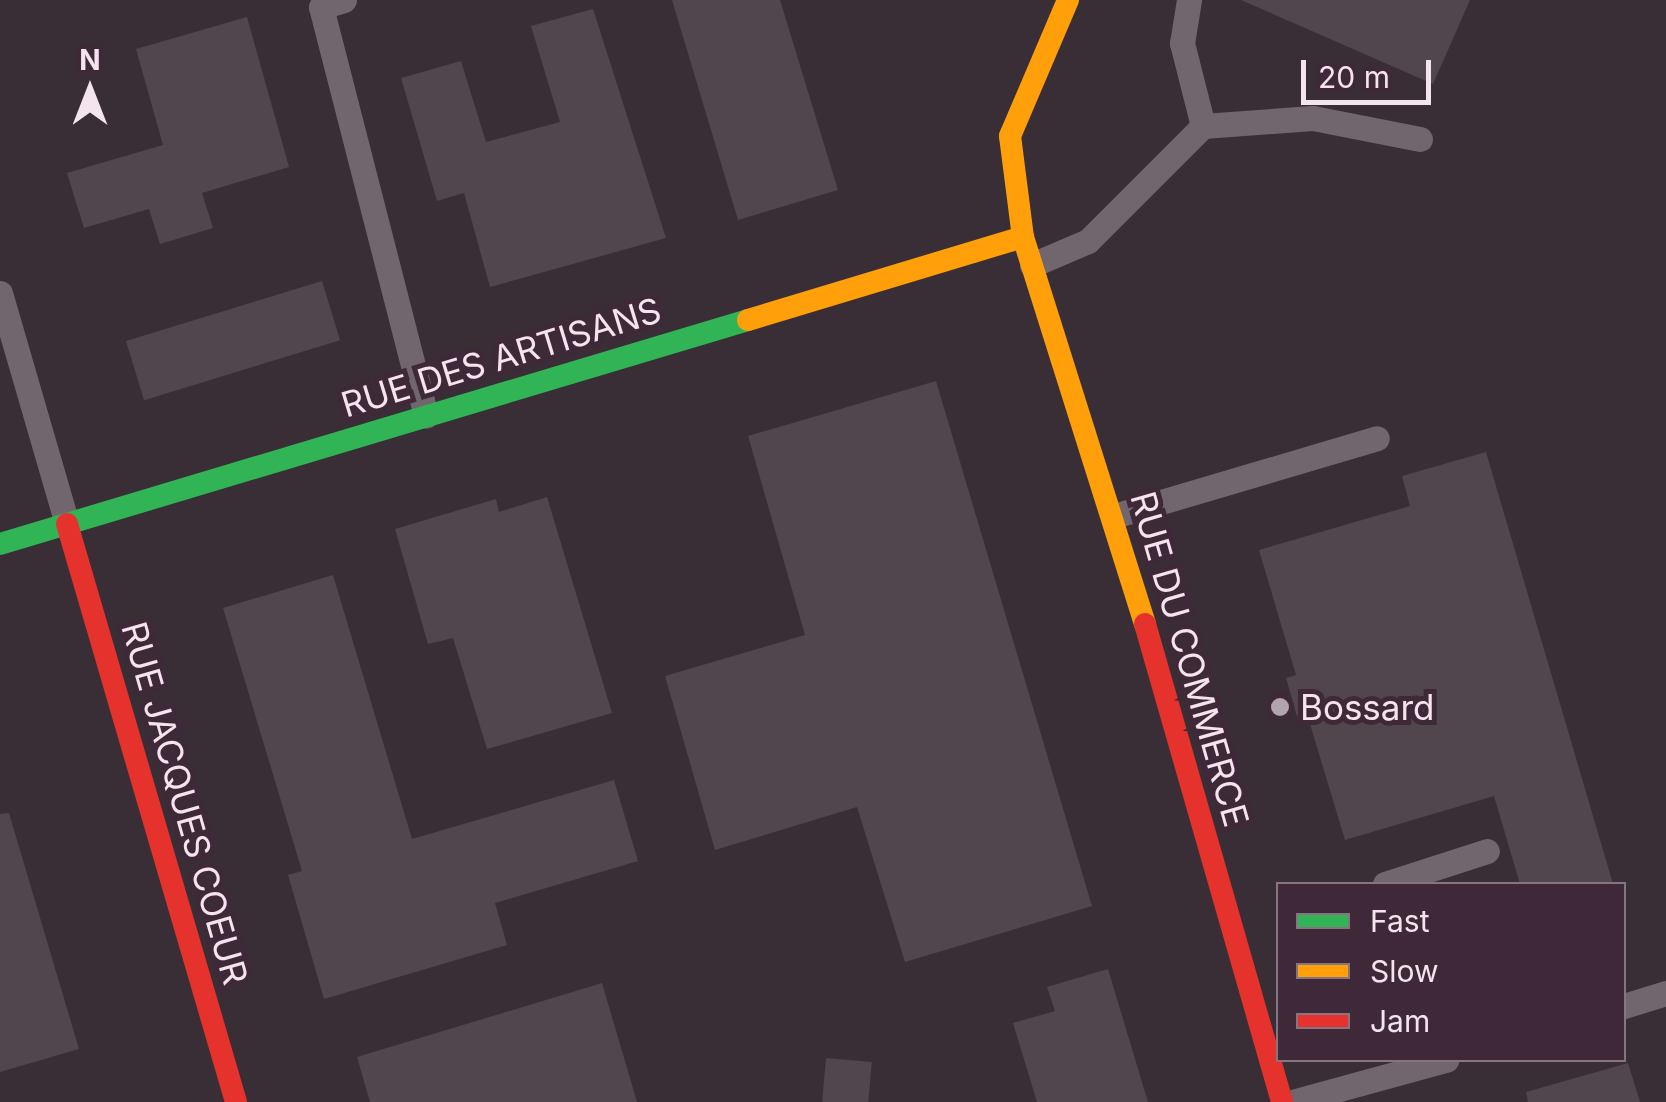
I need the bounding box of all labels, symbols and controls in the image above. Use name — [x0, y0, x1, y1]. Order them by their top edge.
north arrow — [40, 40, 140, 140]
scale bar — [1306, 40, 1436, 102]
text: N — [79, 43, 101, 77]
text: 20 m — [1318, 59, 1390, 95]
street label: RUE DES ARTISANS — [336, 288, 666, 426]
street label: RUE DU COMMERCE — [1122, 487, 1258, 831]
street label: RUE JACQUES COEUR — [113, 617, 257, 989]
place label: Bossard — [1300, 686, 1435, 728]
marker: Bossard — [1269, 696, 1291, 718]
legend — [1276, 882, 1626, 1062]
text: Fast — [1370, 903, 1429, 939]
text: Slow — [1370, 953, 1439, 989]
text: Jam — [1370, 1003, 1430, 1039]

